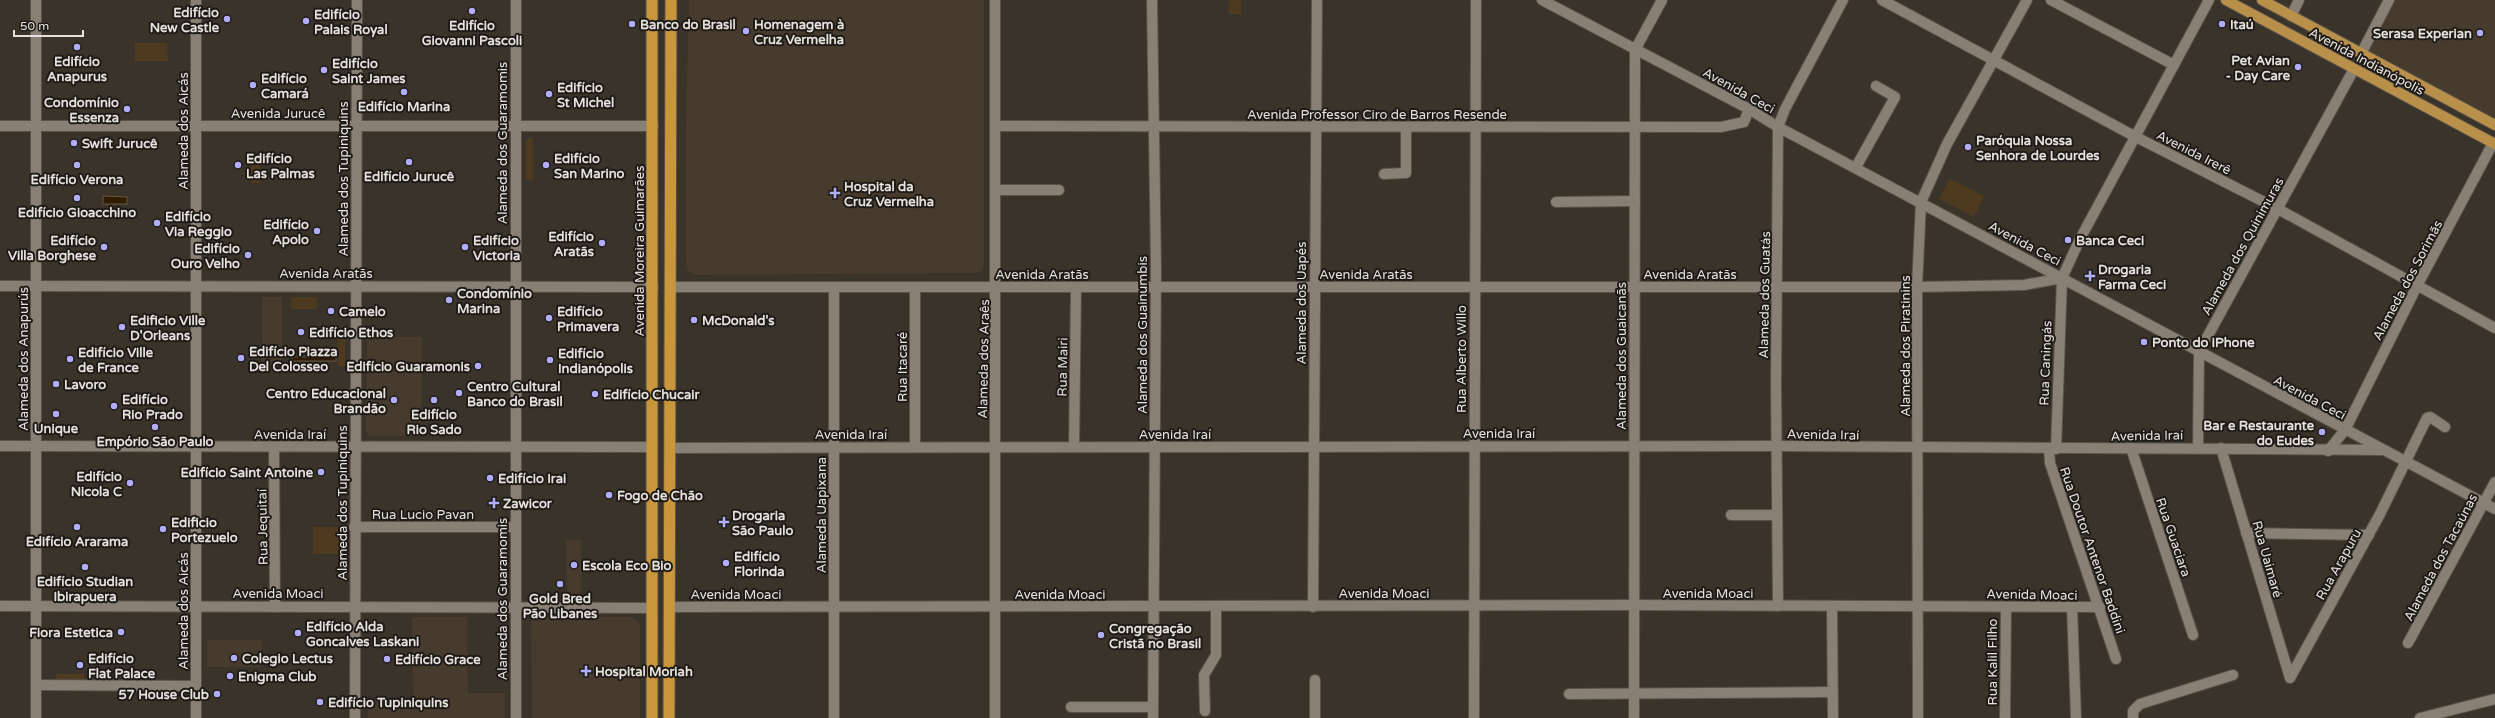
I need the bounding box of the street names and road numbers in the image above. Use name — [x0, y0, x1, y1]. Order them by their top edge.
street label: Avenida Indianópolis — [2306, 25, 2427, 99]
street label: Alameda dos Guaramomis — [495, 62, 511, 224]
street label: Avenida Ceci — [1700, 65, 1777, 117]
street label: Alameda dos Aicás — [176, 72, 192, 190]
street label: Alameda dos Tupiniquins — [336, 101, 352, 257]
street label: Avenida Jurucê — [231, 106, 325, 122]
street label: Avenida Professor Ciro de Barros Resende — [1247, 107, 1507, 123]
street label: Avenida Irerê — [2154, 127, 2233, 178]
street label: Avenida Moreira Guimarães — [632, 166, 648, 336]
street label: Alameda dos Quinimuras — [2198, 175, 2287, 318]
street label: Avenida Ceci — [1986, 218, 2064, 270]
street label: Alameda dos Sorimãs — [2369, 218, 2446, 343]
street label: Alameda dos Guatás — [1756, 231, 1774, 359]
street label: Alameda dos Uapés — [1294, 242, 1310, 364]
street label: Alameda dos Guainumbis — [1135, 256, 1151, 414]
street label: Avenida Aratãs — [279, 266, 373, 282]
street label: Avenida Aratãs — [995, 267, 1089, 283]
street label: Avenida Aratãs — [1319, 267, 1413, 283]
street label: Avenida Aratãs — [1643, 267, 1737, 283]
street label: Alameda dos Piratinins — [1898, 275, 1914, 417]
street label: Alameda dos Guaicanãs — [1614, 282, 1630, 430]
street label: Alameda dos Anapurús — [16, 287, 32, 431]
street label: Alameda dos Araês — [975, 299, 993, 419]
street label: Rua Alberto Willo — [1454, 305, 1470, 413]
street label: Rua Caningás — [2037, 320, 2055, 406]
street label: Rua Itacaré — [895, 332, 911, 402]
street label: Rua Mairi — [1054, 337, 1072, 397]
street label: Avenida Ceci — [2271, 372, 2349, 424]
street label: Alameda dos Tupiniquins — [335, 425, 351, 581]
street label: Avenida Iraí — [1463, 426, 1535, 442]
street label: Avenida Iraí — [1787, 426, 1859, 444]
street label: Avenida Iraí — [254, 427, 326, 443]
street label: Avenida Iraí — [815, 427, 887, 443]
street label: Avenida Iraí — [1139, 427, 1211, 443]
street label: Avenida Iraí — [2111, 427, 2183, 445]
street label: Alameda Uapixana — [814, 457, 830, 573]
street label: Rua Doutor Antenor Baddini — [2056, 465, 2128, 636]
street label: Rua Jequitaí — [254, 489, 272, 565]
street label: Alameda dos Tacaúnas — [2401, 491, 2481, 624]
street label: Rua Guaciara — [2152, 496, 2194, 579]
street label: Rua Lucio Pavan — [372, 507, 474, 523]
street label: Alameda dos Guaramomis — [495, 518, 511, 680]
street label: Rua Uaimaré — [2248, 519, 2286, 600]
street label: Rua Arapuru — [2313, 526, 2365, 603]
street label: Alameda dos Aicás — [176, 552, 192, 670]
street label: Avenida Moaci — [232, 586, 324, 602]
street label: Avenida Moaci — [1338, 586, 1430, 602]
street label: Avenida Moaci — [1662, 586, 1754, 602]
street label: Avenida Moaci — [1986, 586, 2078, 604]
street label: Avenida Moaci — [690, 587, 782, 603]
street label: Avenida Moaci — [1014, 587, 1106, 603]
street label: Rua Kalil Filho — [1985, 618, 2001, 706]

